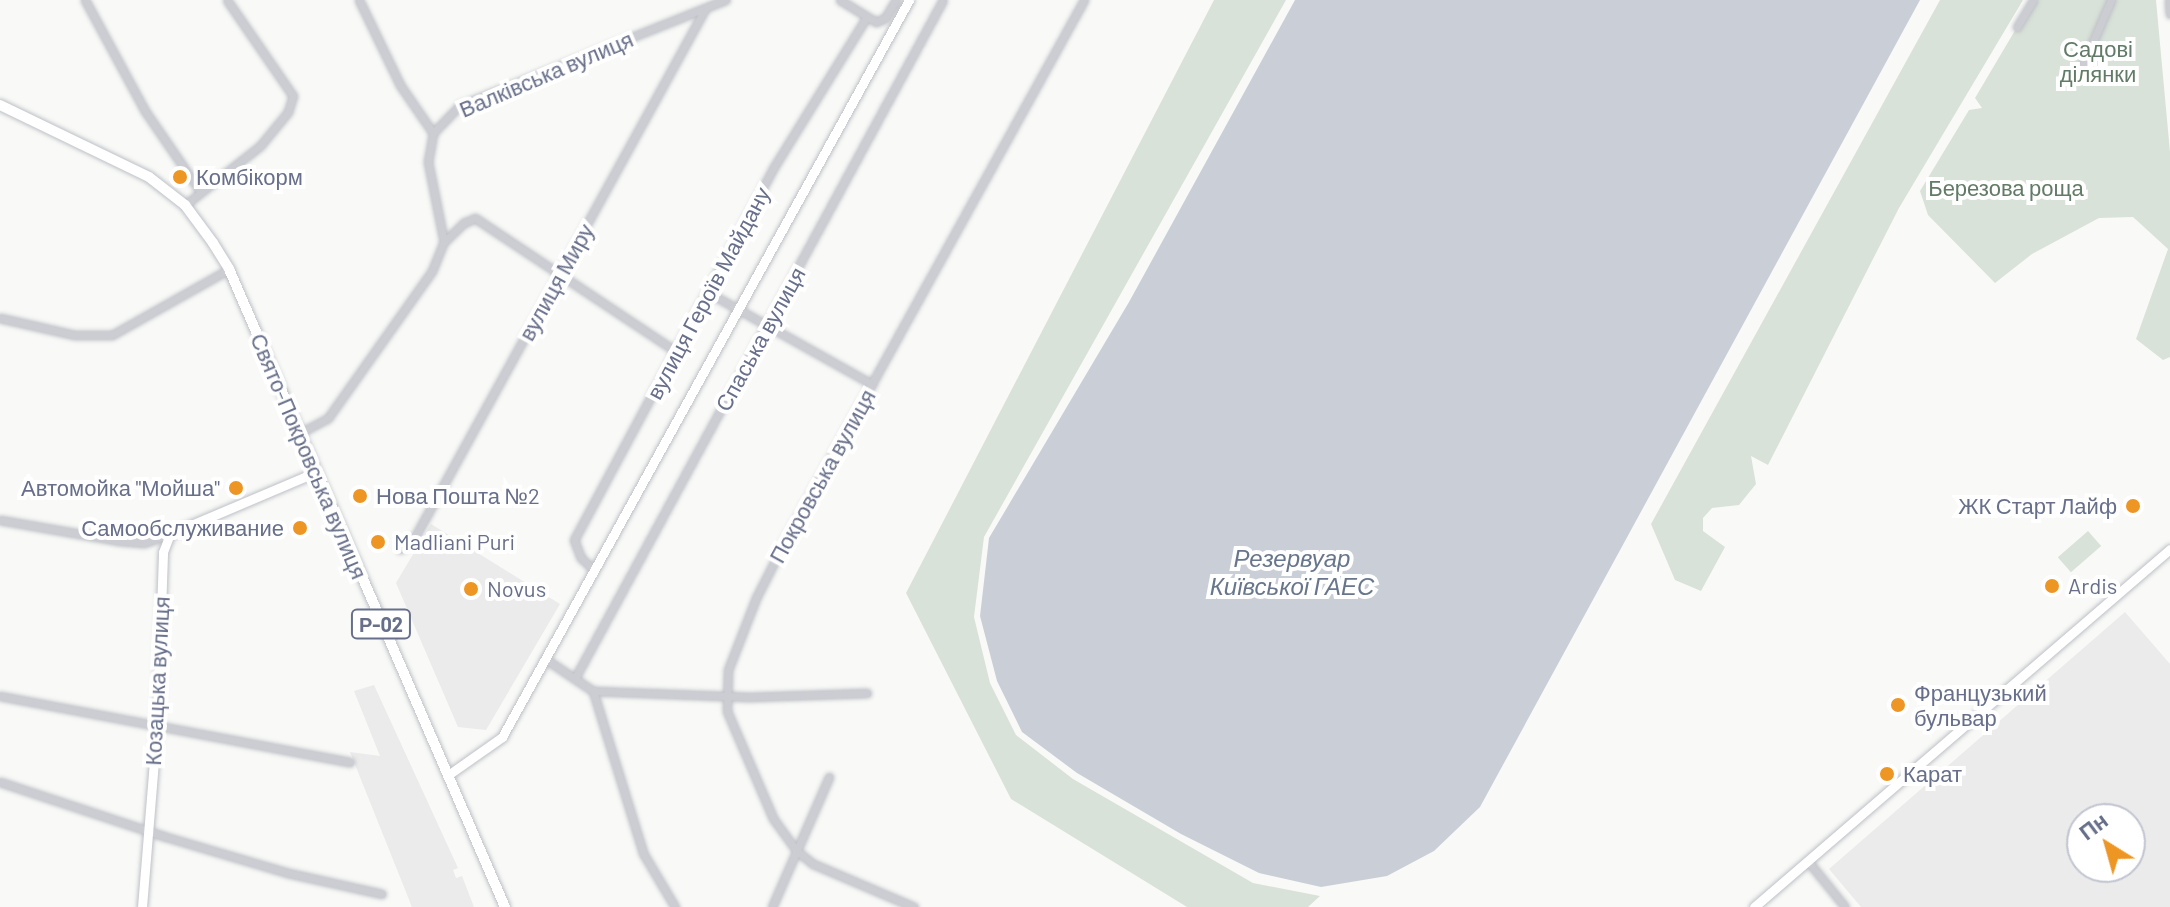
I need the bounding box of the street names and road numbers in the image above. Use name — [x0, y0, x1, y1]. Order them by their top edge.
street label: Валківська вулиця — [455, 25, 637, 123]
street label: вулиця Героїв Майдану — [641, 182, 775, 404]
street label: вулиця Миру — [513, 219, 599, 345]
street label: Спаська вулиця — [710, 262, 810, 416]
street label: Свято-Покровська вулиця — [245, 329, 373, 583]
street label: Покровська вулиця — [763, 385, 881, 567]
street label: Козацька вулиця — [139, 596, 175, 766]
road number: Р-02 — [349, 608, 413, 640]

